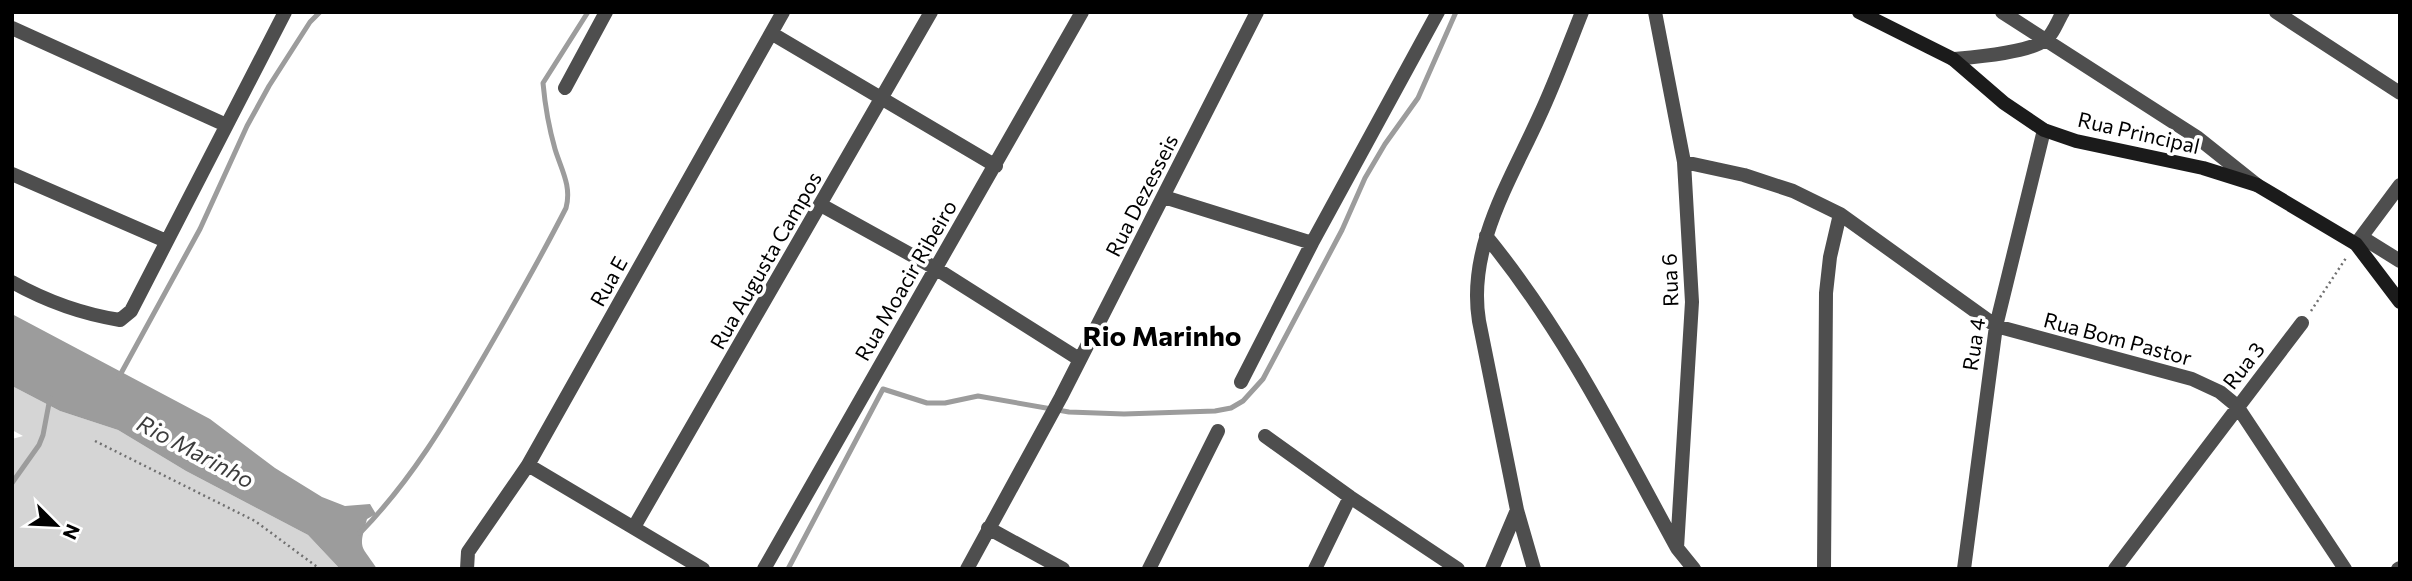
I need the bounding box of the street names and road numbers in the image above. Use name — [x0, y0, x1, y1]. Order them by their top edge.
street label: Rua Principal — [2076, 106, 2202, 158]
street label: Rua Dezesseis — [1099, 130, 1183, 260]
street label: Rua Augusta Campos — [704, 167, 826, 353]
street label: Rua Moacir Ribeiro — [849, 195, 961, 365]
street label: Rua E — [584, 252, 632, 310]
street label: Rua 6 — [1656, 253, 1682, 307]
street label: Rua Bom Pastor — [2041, 306, 2195, 370]
street label: Rua 4 — [1956, 315, 1990, 372]
street label: Rua 3 — [2217, 337, 2269, 393]

